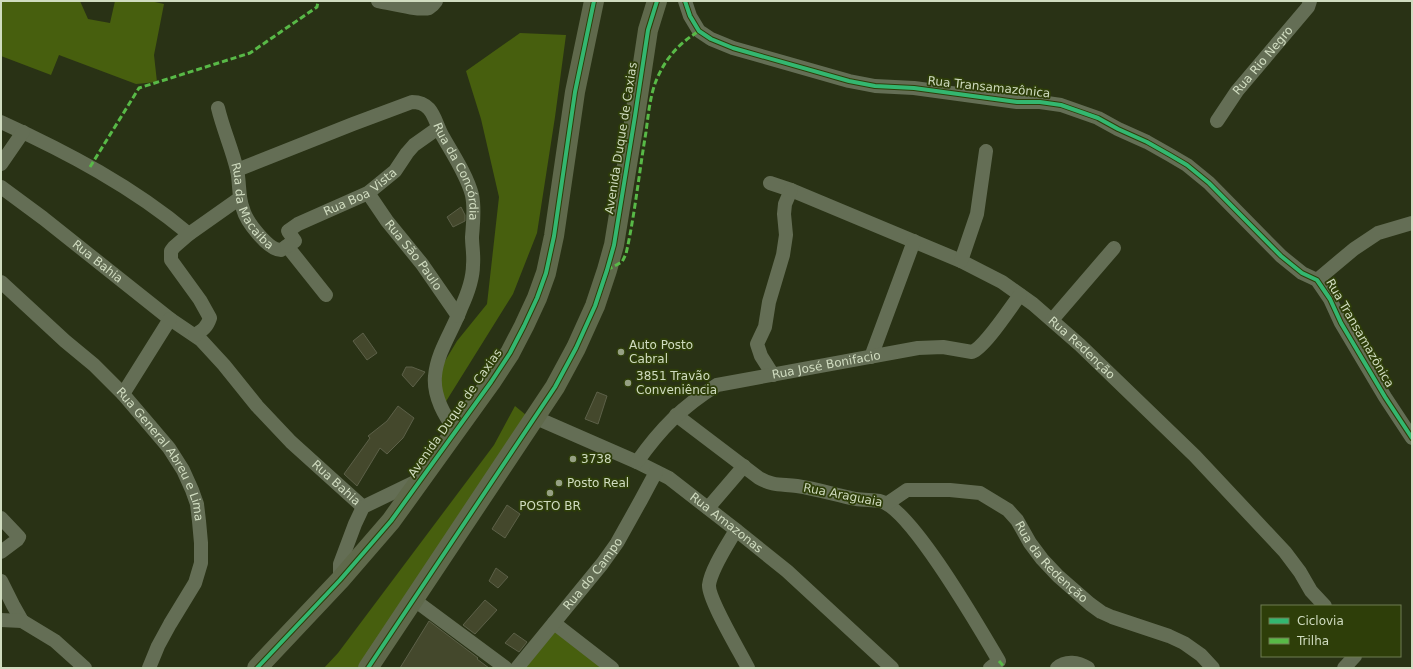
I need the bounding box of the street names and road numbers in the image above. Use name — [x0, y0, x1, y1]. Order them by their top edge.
street label: Rua Rio Negro — [1230, 23, 1296, 98]
street label: Avenida Duque de Caxias — [602, 61, 640, 215]
street label: Rua Transamazônica — [927, 74, 1051, 100]
street label: Rua da Concórdia — [430, 121, 481, 221]
street label: Rua da Macaiba — [228, 161, 276, 252]
street label: Rua Boa Vista — [321, 165, 400, 219]
street label: Rua São Paulo — [382, 217, 445, 293]
street label: Rua Bahia — [70, 237, 126, 286]
street label: Rua Transamazônica — [1323, 276, 1397, 390]
street label: Rua Redenção — [1045, 314, 1118, 382]
street label: Avenida Duque de Caxias — [405, 346, 505, 480]
street label: Rua José Bonifacio — [771, 348, 882, 382]
street label: Rua General Abreu e Lima — [114, 385, 206, 522]
street label: Rua Bahia — [309, 457, 363, 508]
street label: Rua Araguaia — [802, 480, 884, 510]
street label: Rua Amazonas — [687, 490, 766, 556]
street label: Rua da Redenção — [1012, 519, 1091, 606]
street label: Rua do Campo — [560, 535, 625, 613]

